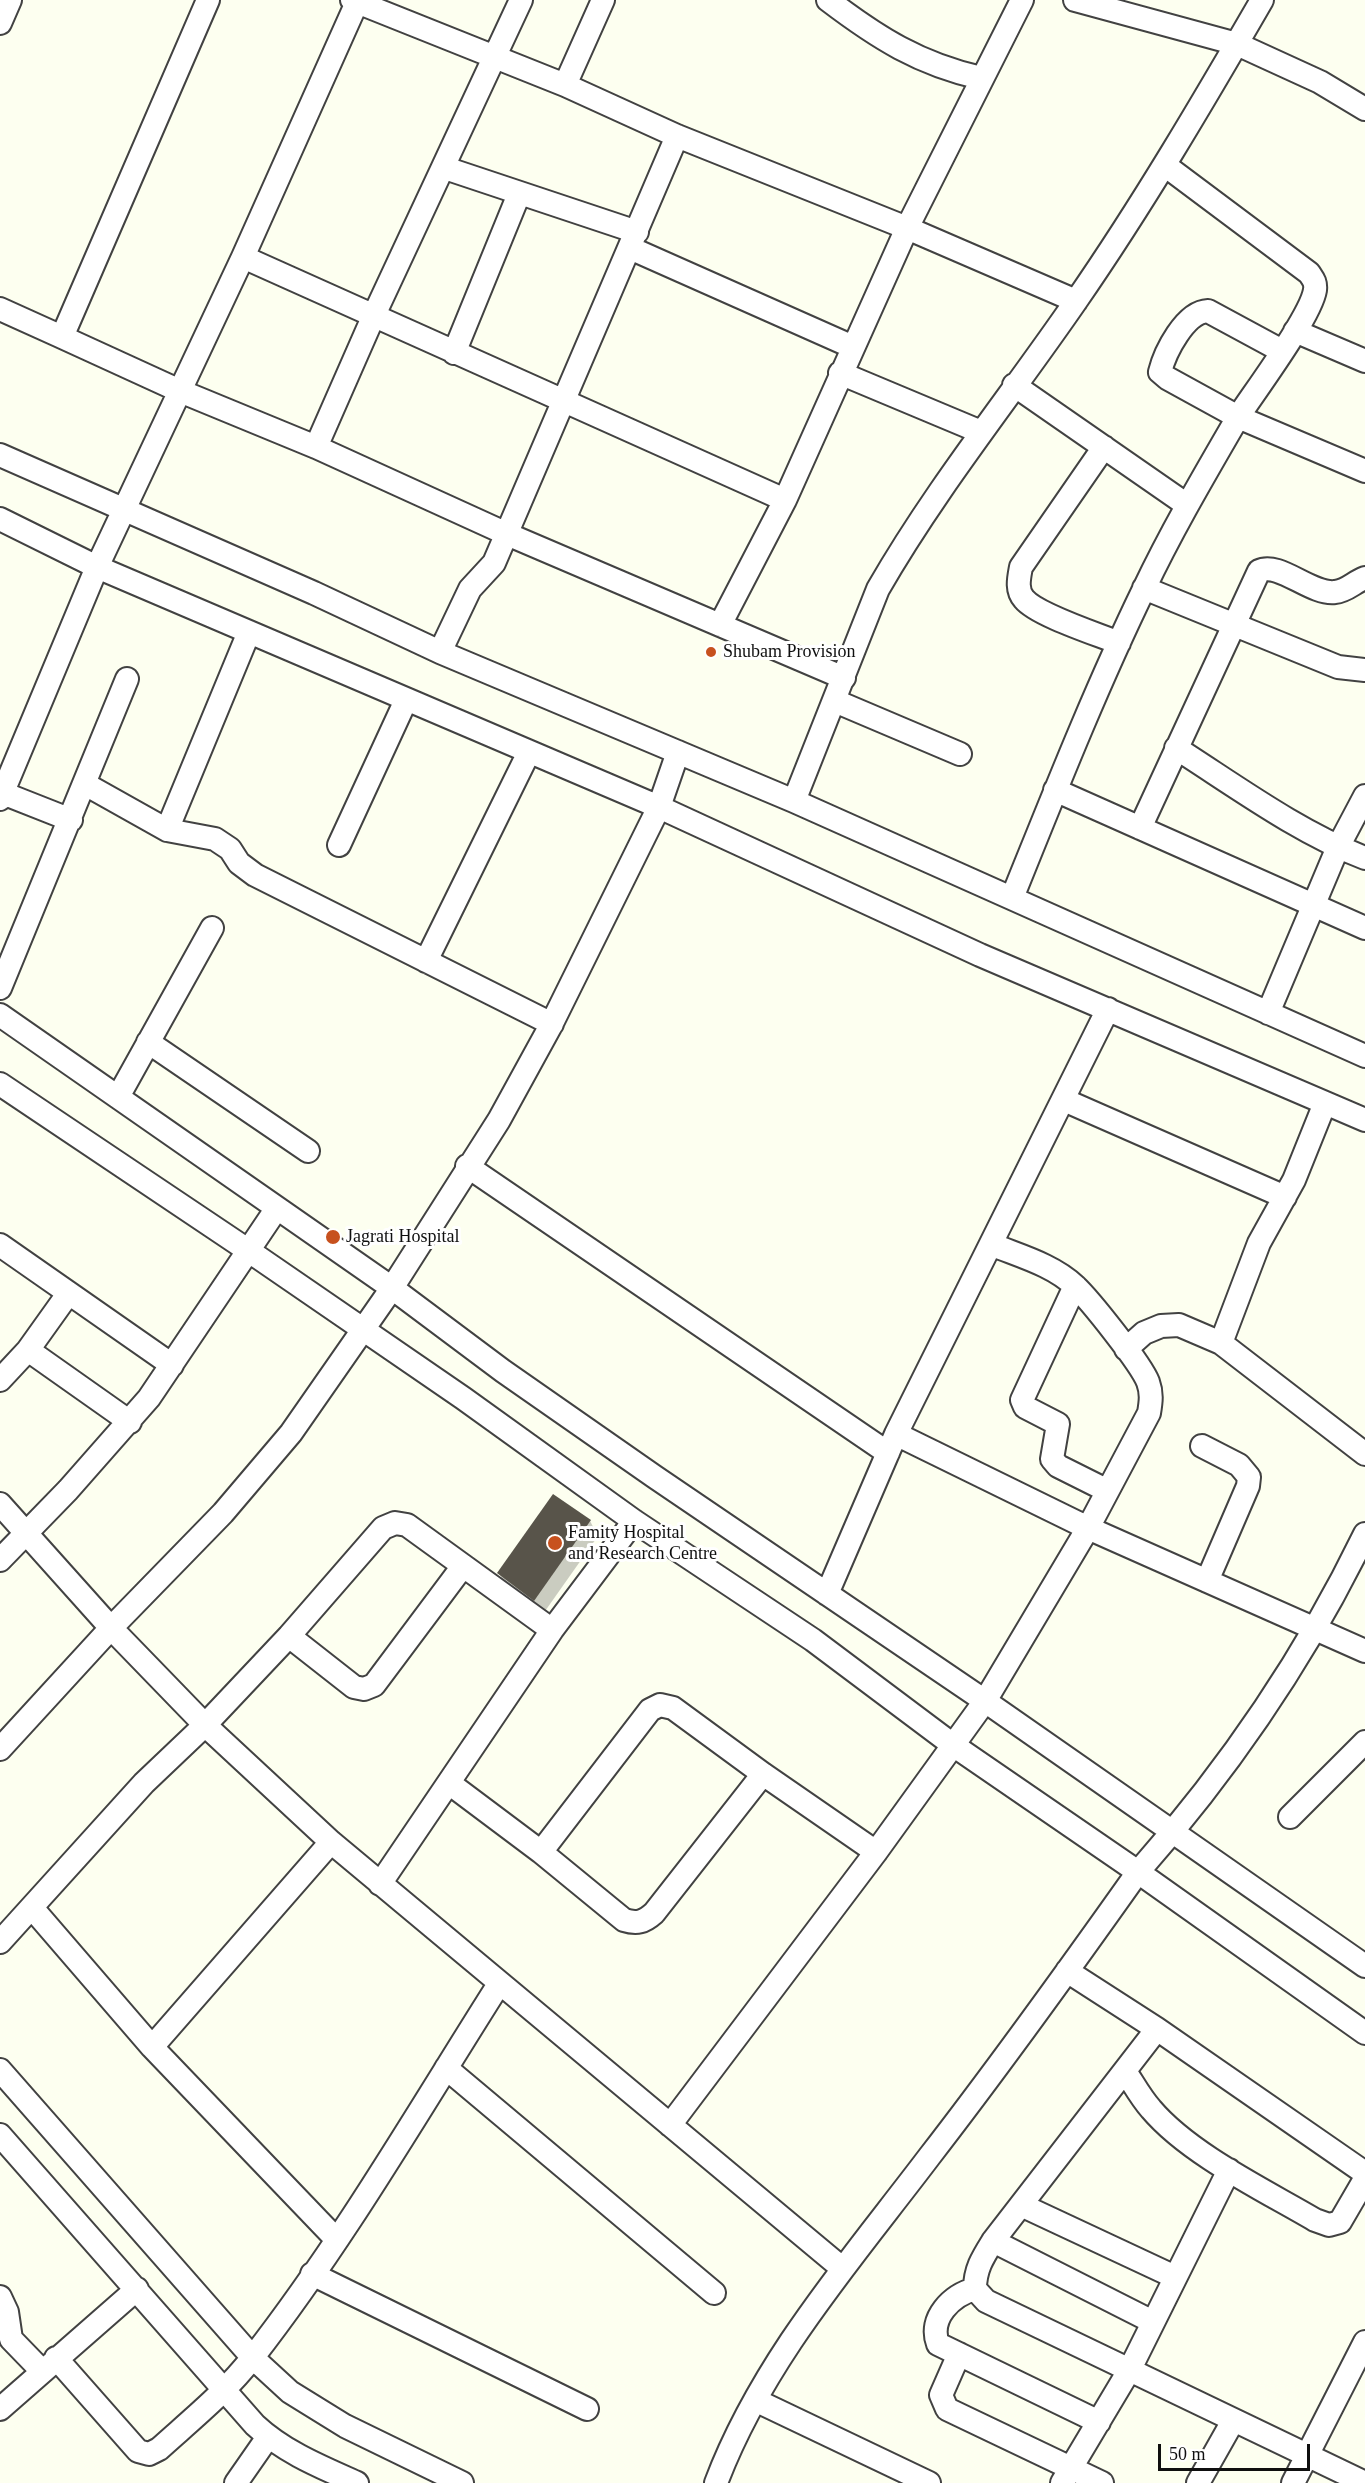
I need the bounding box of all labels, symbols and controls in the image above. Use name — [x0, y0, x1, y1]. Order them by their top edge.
place label: Shubam Provision — [723, 641, 856, 663]
marker: Shubam Provision — [704, 645, 718, 659]
place label: Jagrati Hospital — [346, 1226, 459, 1248]
marker: Jagrati Hospital — [324, 1228, 342, 1246]
place label: Famity Hospital and Research Centre — [568, 1522, 717, 1564]
marker: Famity Hospital and Research Centre — [546, 1534, 564, 1552]
scale bar — [1161, 2432, 1312, 2470]
text: 50 m — [1169, 2444, 1206, 2464]

